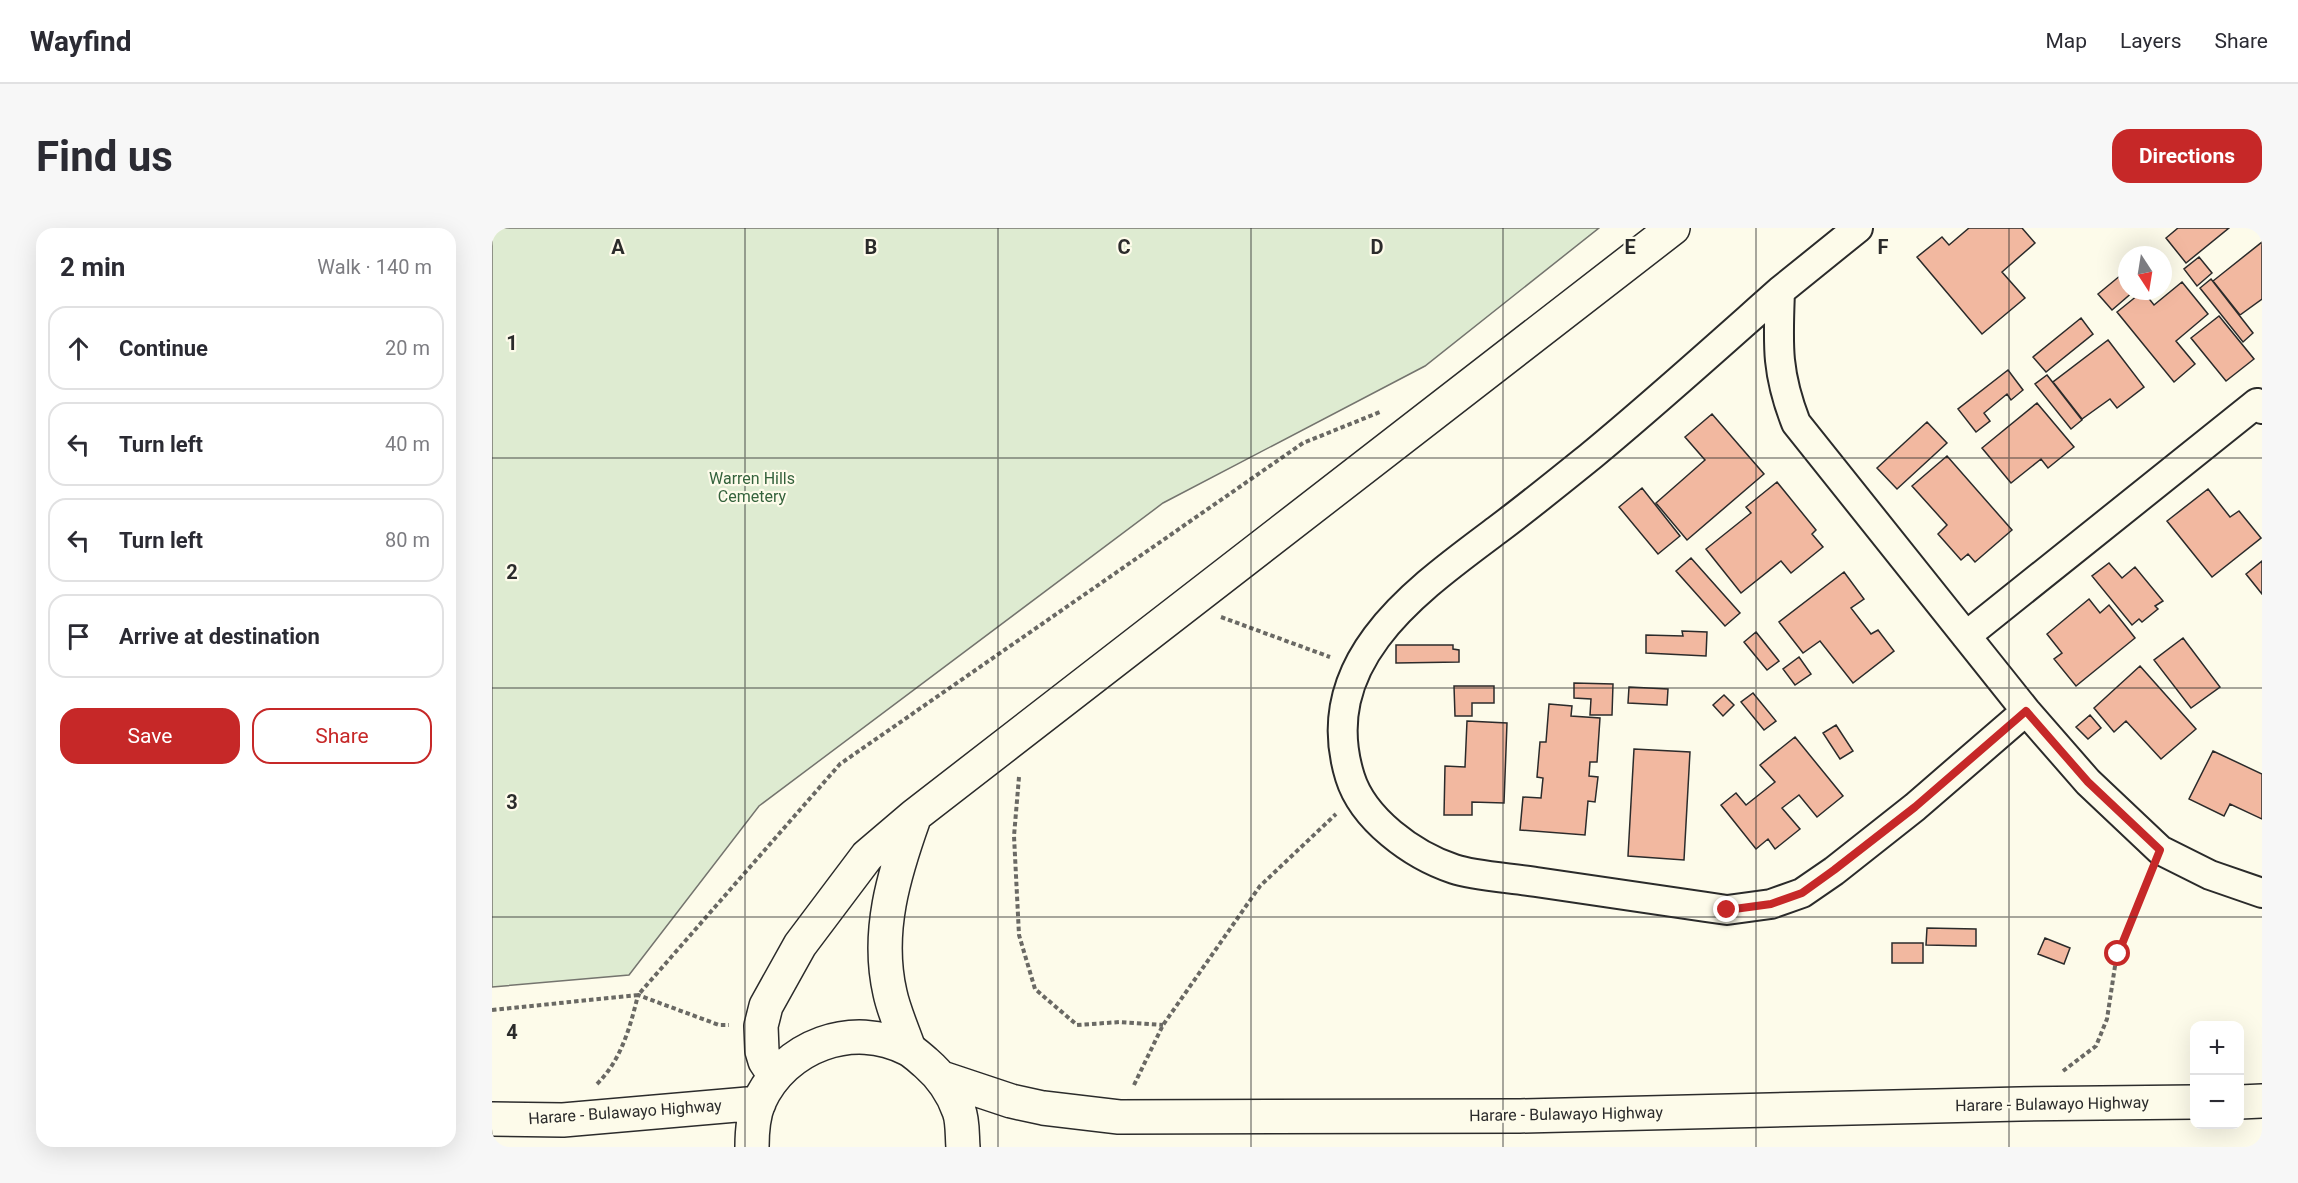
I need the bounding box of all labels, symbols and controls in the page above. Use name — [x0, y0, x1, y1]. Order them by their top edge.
text: Wayfind — [30, 25, 131, 58]
text: Map — [2045, 29, 2087, 53]
text: Layers — [2120, 29, 2181, 53]
text: Share — [2214, 29, 2268, 53]
button: Directions — [2112, 129, 2262, 183]
text: Find us — [36, 132, 173, 181]
text: A — [611, 235, 625, 259]
text: B — [865, 235, 877, 259]
text: C — [1117, 235, 1131, 259]
text: D — [1371, 235, 1384, 259]
text: E — [1624, 235, 1636, 259]
text: F — [1878, 235, 1889, 259]
north arrow — [2118, 246, 2172, 300]
text: 2 min — [60, 252, 125, 282]
text: Walk · 140 m — [317, 255, 432, 279]
text: 1 — [506, 331, 518, 355]
icon: ahead — [62, 332, 95, 365]
text: Continue — [119, 336, 208, 361]
text: 20 m — [385, 336, 430, 360]
icon: left — [62, 428, 95, 461]
text: Turn left — [119, 432, 203, 457]
text: 40 m — [385, 432, 430, 456]
park label: Warren Hills Cemetery — [709, 469, 795, 506]
icon: left — [62, 524, 95, 557]
text: Turn left — [119, 528, 203, 553]
text: 80 m — [385, 528, 430, 552]
text: 2 — [506, 560, 518, 584]
icon: arrive — [62, 620, 95, 653]
text: Arrive at destination — [119, 624, 320, 649]
button: Save — [60, 708, 240, 764]
button: Share — [252, 708, 432, 764]
text: 3 — [506, 790, 518, 814]
route end — [1713, 896, 1739, 922]
route start — [2104, 940, 2130, 966]
text: 4 — [506, 1020, 518, 1044]
map controls — [2190, 1021, 2244, 1129]
button: + — [2190, 1021, 2244, 1075]
button: − — [2190, 1075, 2244, 1129]
street label: Harare - Bulawayo Highway — [1955, 1093, 2150, 1115]
street label: Harare - Bulawayo Highway — [528, 1096, 723, 1128]
street label: Harare - Bulawayo Highway — [1469, 1103, 1664, 1125]

